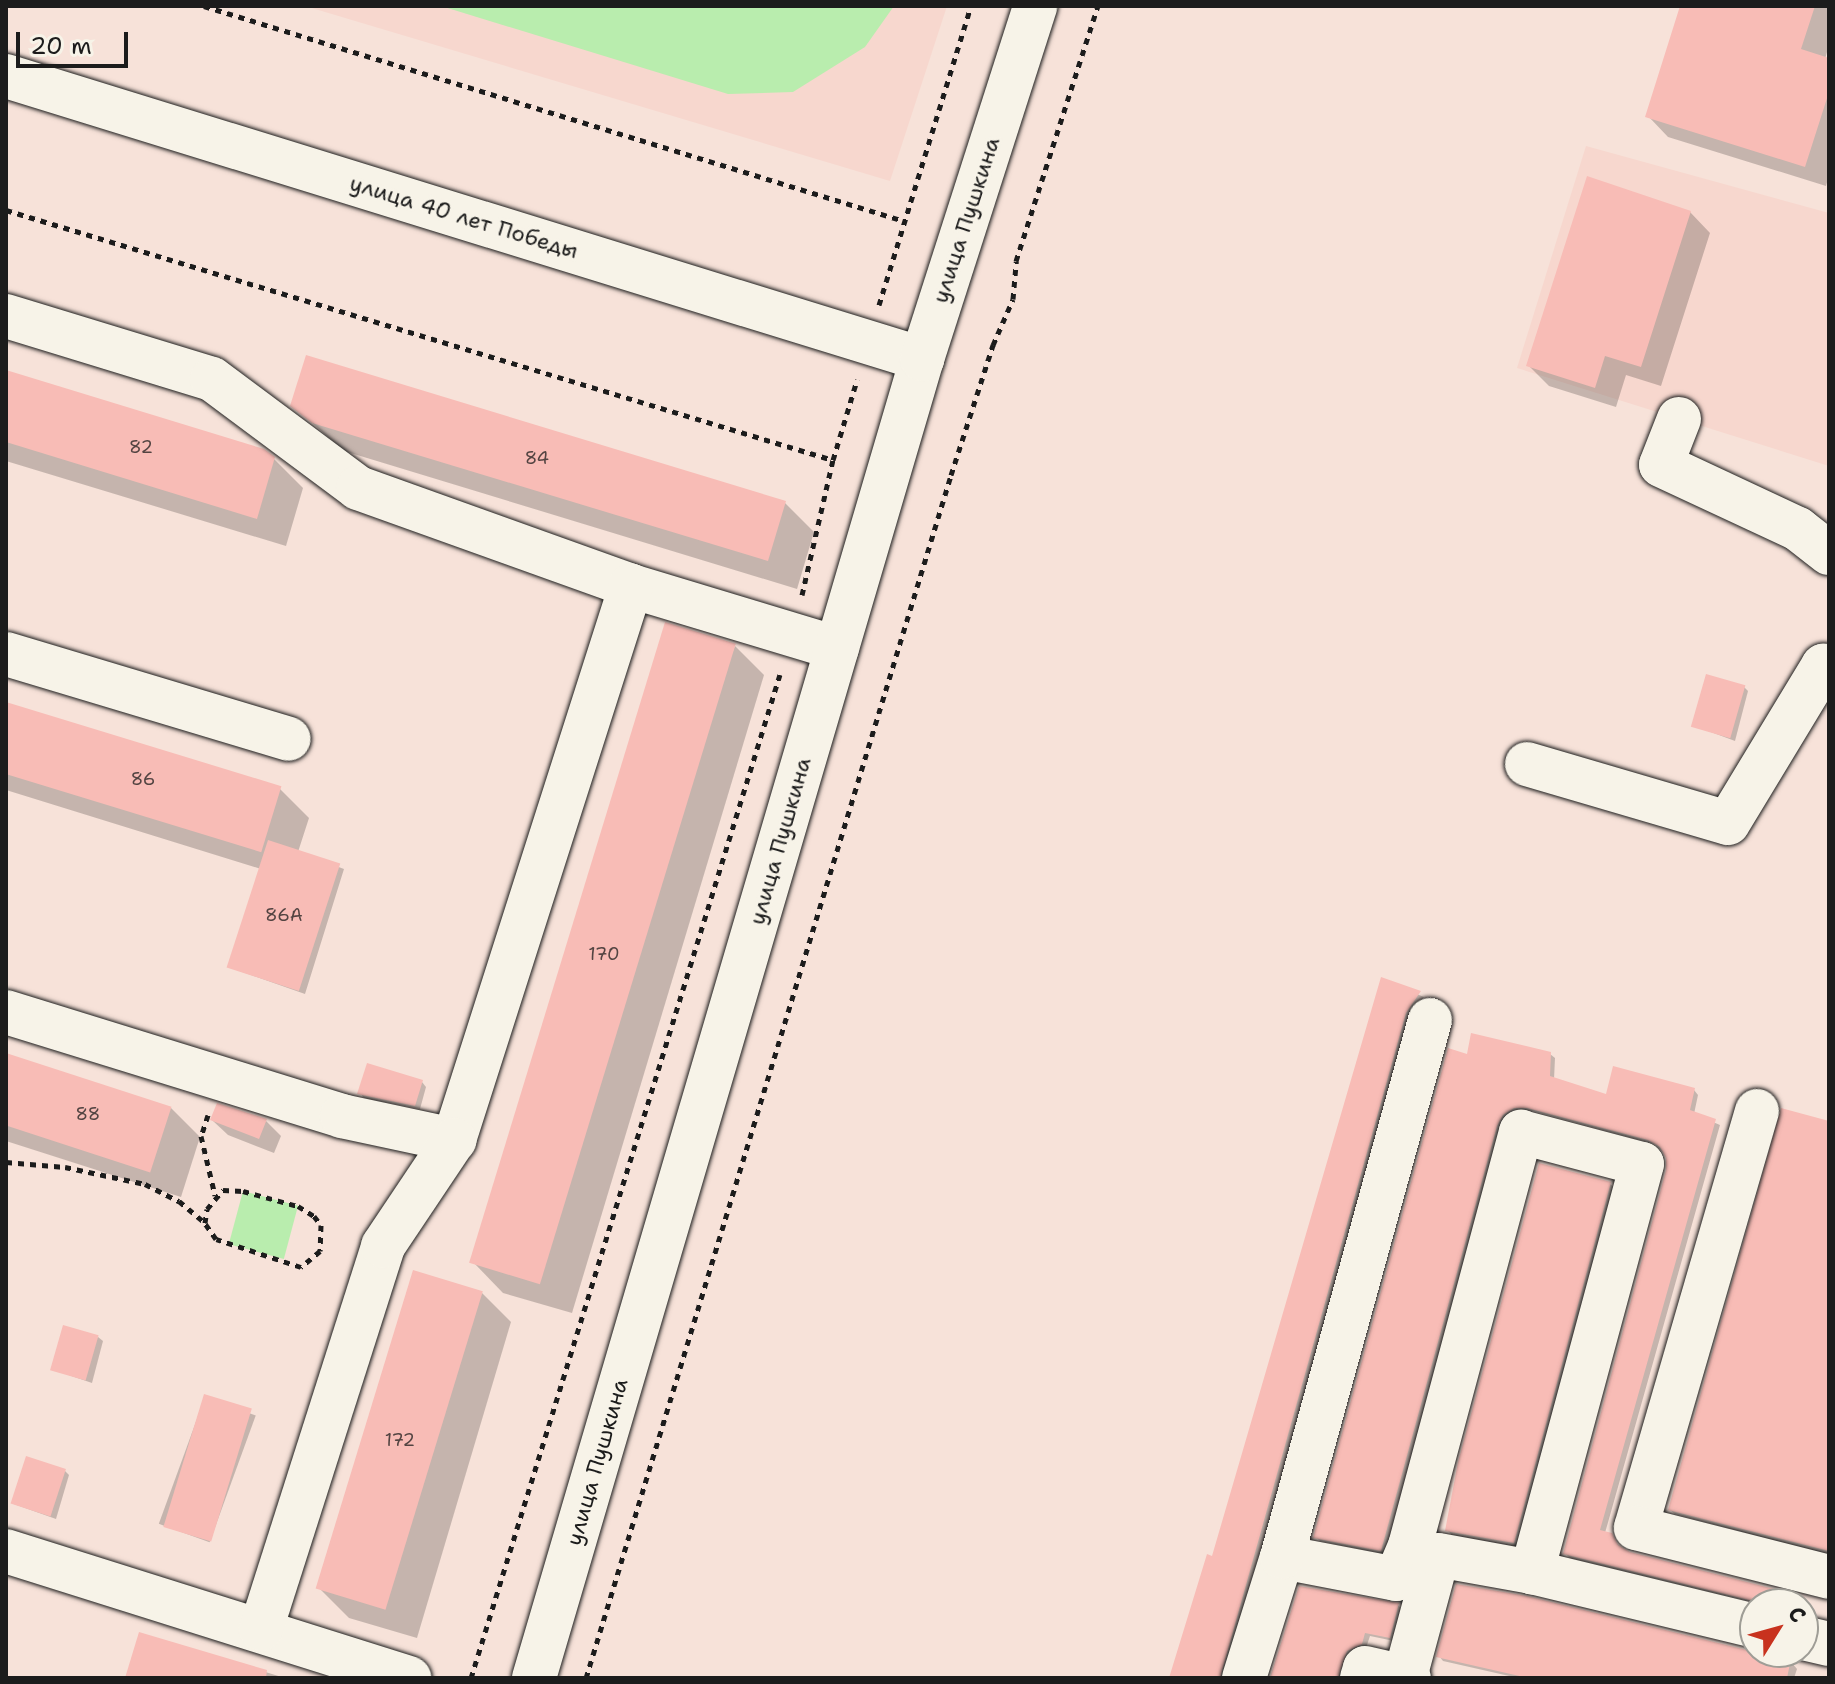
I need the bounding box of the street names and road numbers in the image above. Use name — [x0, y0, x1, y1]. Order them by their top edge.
street label: улица Пушкина — [927, 134, 1005, 306]
street label: улица 40 лет Победы — [347, 170, 581, 264]
street label: улица Пушкина — [744, 754, 816, 928]
street label: улица Пушкина — [561, 1375, 633, 1549]

